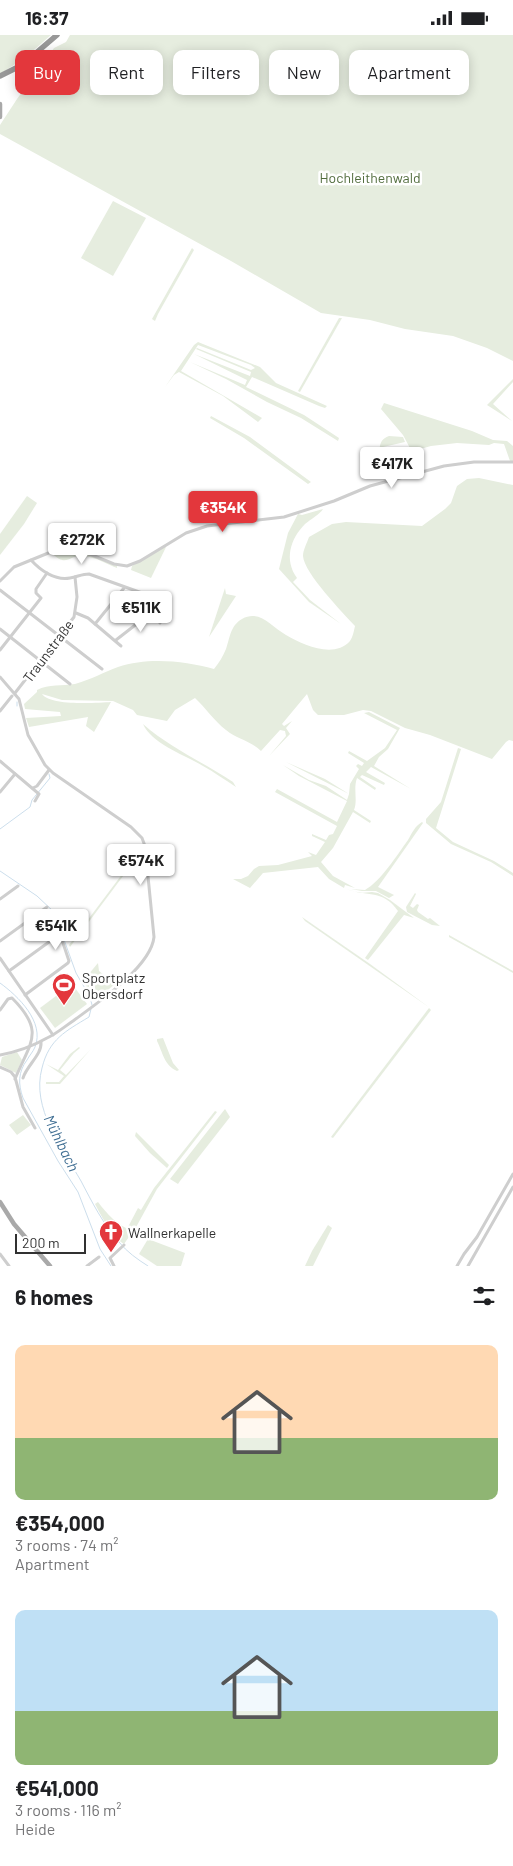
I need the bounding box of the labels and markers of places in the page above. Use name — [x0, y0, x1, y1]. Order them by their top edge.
pin: €417K — [357, 447, 427, 489]
pin: €354K — [188, 491, 258, 533]
pin: €272K — [47, 523, 117, 565]
pin: €511K — [106, 591, 176, 633]
pin: €574K — [106, 843, 176, 886]
pin: €541K — [21, 909, 91, 951]
place label: Sportplatz Obersdorf — [82, 969, 145, 1002]
sports icon: Sportplatz Obersdorf — [51, 972, 77, 1006]
church icon: Wallnerkapelle — [98, 1219, 124, 1253]
place label: Wallnerkapelle — [128, 1224, 216, 1241]

